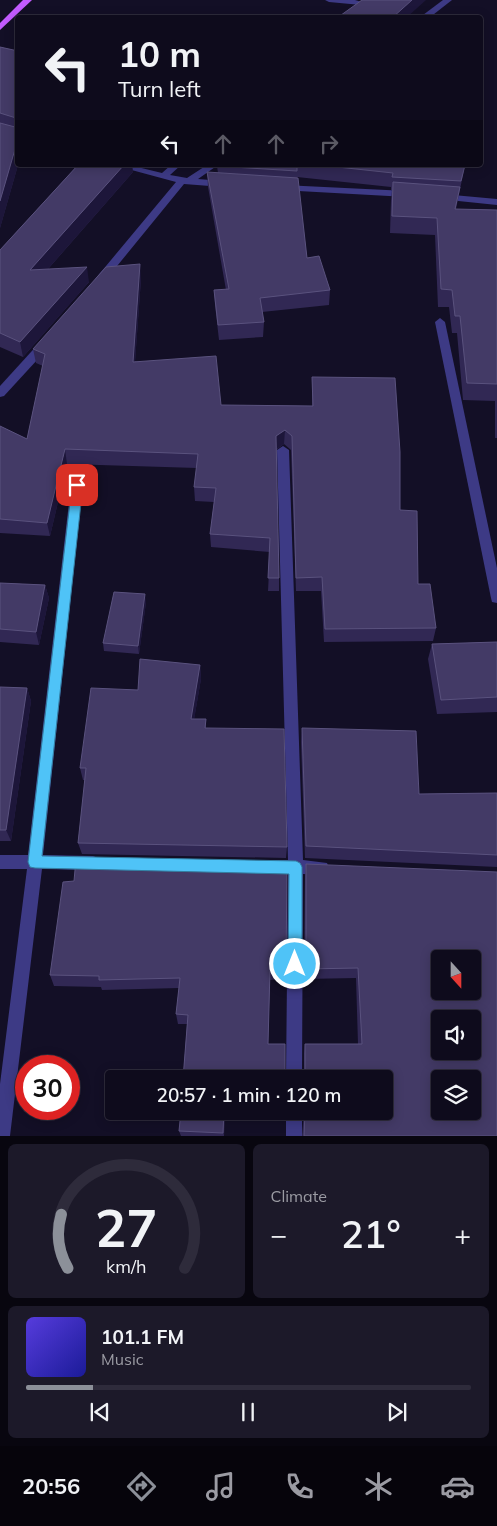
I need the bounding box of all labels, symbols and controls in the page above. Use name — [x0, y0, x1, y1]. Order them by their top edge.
text: 10 m — [118, 32, 201, 76]
icon: left — [35, 35, 100, 100]
text: Turn left — [118, 75, 201, 103]
icon: left — [156, 130, 184, 158]
icon: ahead — [209, 130, 237, 158]
icon: ahead — [262, 130, 290, 158]
icon: right — [315, 130, 343, 158]
pin — [56, 464, 98, 506]
icon: arrive — [63, 471, 91, 499]
position arrow — [268, 937, 320, 989]
north arrow — [431, 950, 481, 1000]
map controls — [431, 950, 481, 1120]
button: sound — [431, 1010, 481, 1060]
speed limit sign: 30 — [15, 1055, 80, 1120]
button: layers — [431, 1070, 481, 1120]
text: 20:57 · 1 min · 120 m — [156, 1083, 342, 1107]
text: Climate — [271, 1186, 327, 1206]
text: 27 — [95, 1195, 157, 1260]
text: 21° — [341, 1210, 401, 1258]
text: − — [271, 1217, 287, 1252]
text: + — [454, 1217, 471, 1252]
text: km/h — [106, 1255, 146, 1277]
text: 101.1 FM — [101, 1325, 184, 1349]
text: Music — [101, 1349, 144, 1369]
icon: previous — [86, 1398, 114, 1426]
icon: pause — [234, 1398, 262, 1426]
icon: next — [383, 1398, 411, 1426]
icon: directions — [124, 1469, 159, 1504]
icon: music — [203, 1469, 238, 1504]
icon: phone — [282, 1469, 317, 1504]
icon: climate — [361, 1469, 396, 1504]
icon: car — [440, 1469, 475, 1504]
text: 20:56 — [22, 1472, 80, 1500]

